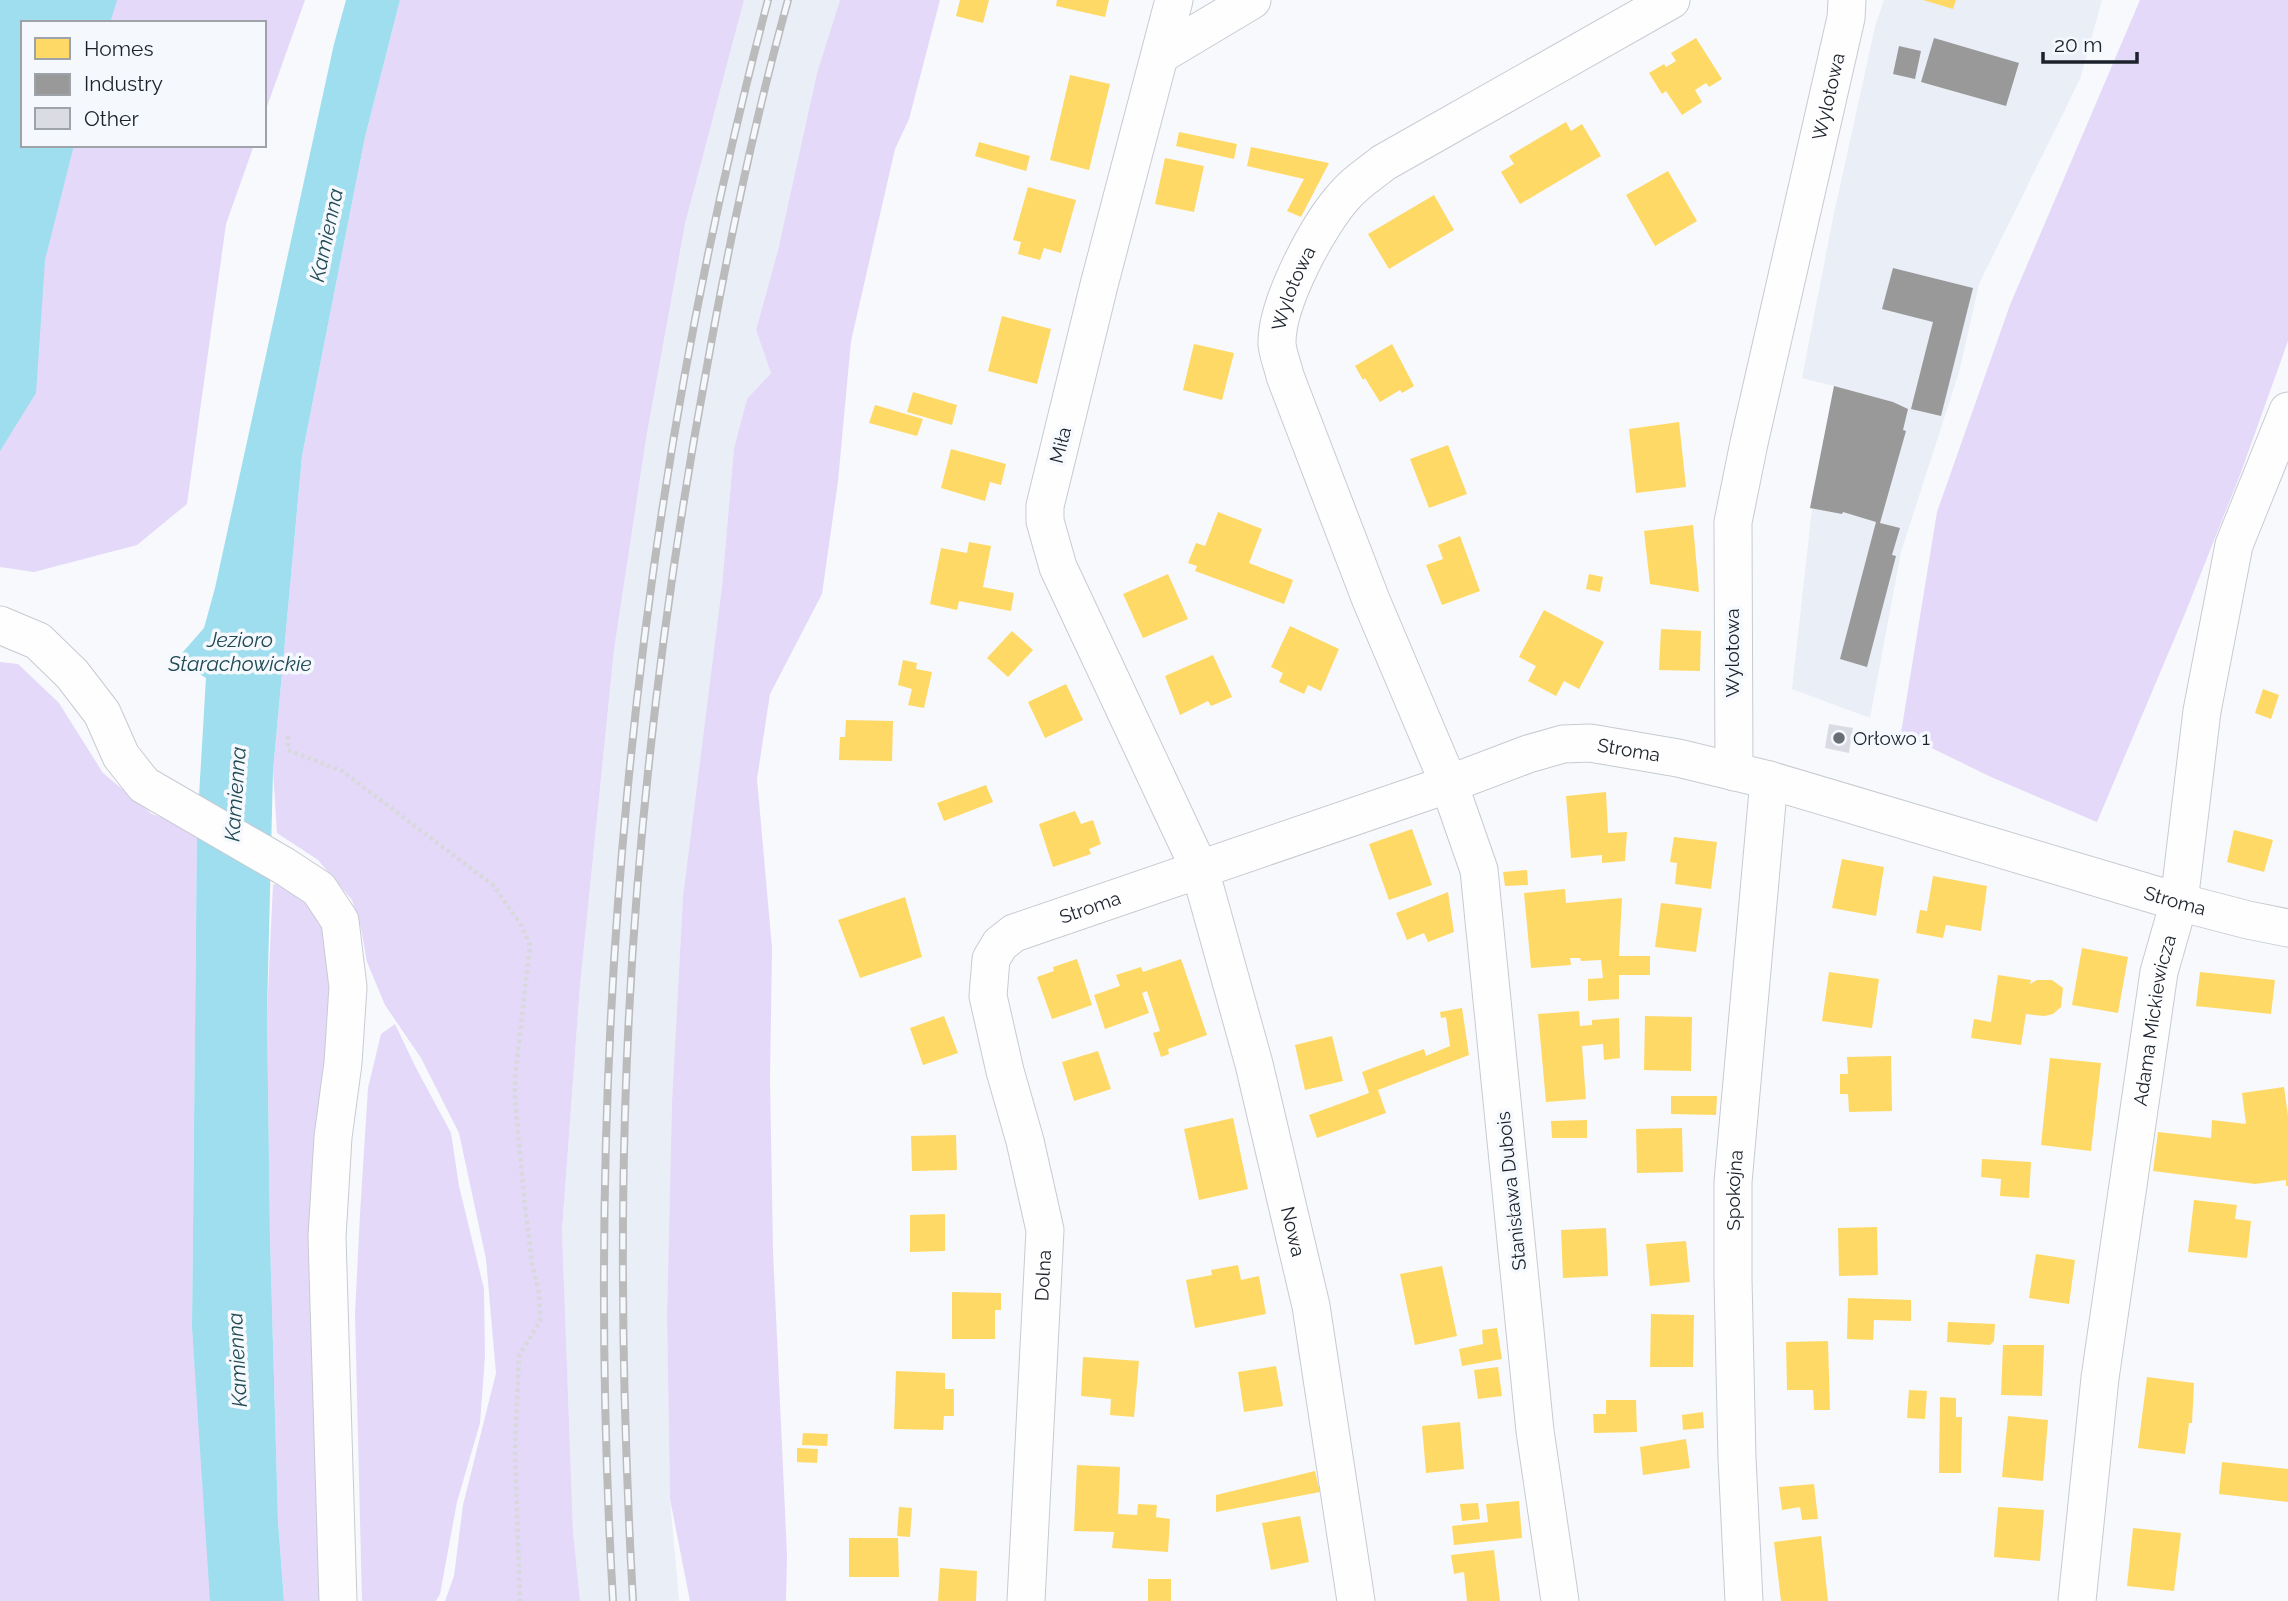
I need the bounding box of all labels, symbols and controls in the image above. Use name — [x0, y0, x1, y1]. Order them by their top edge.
legend — [21, 21, 266, 147]
scale bar — [2043, 21, 2138, 65]
text: 20 m — [2054, 32, 2102, 57]
text: Homes — [84, 36, 154, 61]
street label: Wylotowa — [1807, 51, 1849, 142]
text: Industry — [84, 71, 163, 96]
text: Other — [84, 106, 139, 131]
water label: Kamienna — [304, 186, 348, 284]
street label: Wylotowa — [1267, 242, 1320, 333]
street label: Miła — [1045, 425, 1075, 465]
street label: Wylotowa — [1721, 609, 1743, 698]
water label: Jezioro Starachowickie — [167, 627, 312, 676]
place label: Orłowo 1 — [1853, 727, 1930, 749]
marker: Orłowo 1 — [1831, 730, 1847, 746]
street label: Stroma — [1596, 733, 1662, 766]
water label: Kamienna — [219, 746, 251, 842]
street label: Stroma — [2141, 881, 2208, 920]
street label: Stroma — [1056, 886, 1123, 928]
street label: Adama Mickiewicza — [2129, 932, 2180, 1107]
street label: Stanisława Dubois — [1492, 1110, 1530, 1272]
street label: Spokojna — [1722, 1149, 1747, 1231]
street label: Nowa — [1277, 1204, 1310, 1259]
street label: Dolna — [1030, 1249, 1055, 1302]
water label: Kamienna — [222, 1312, 252, 1408]

